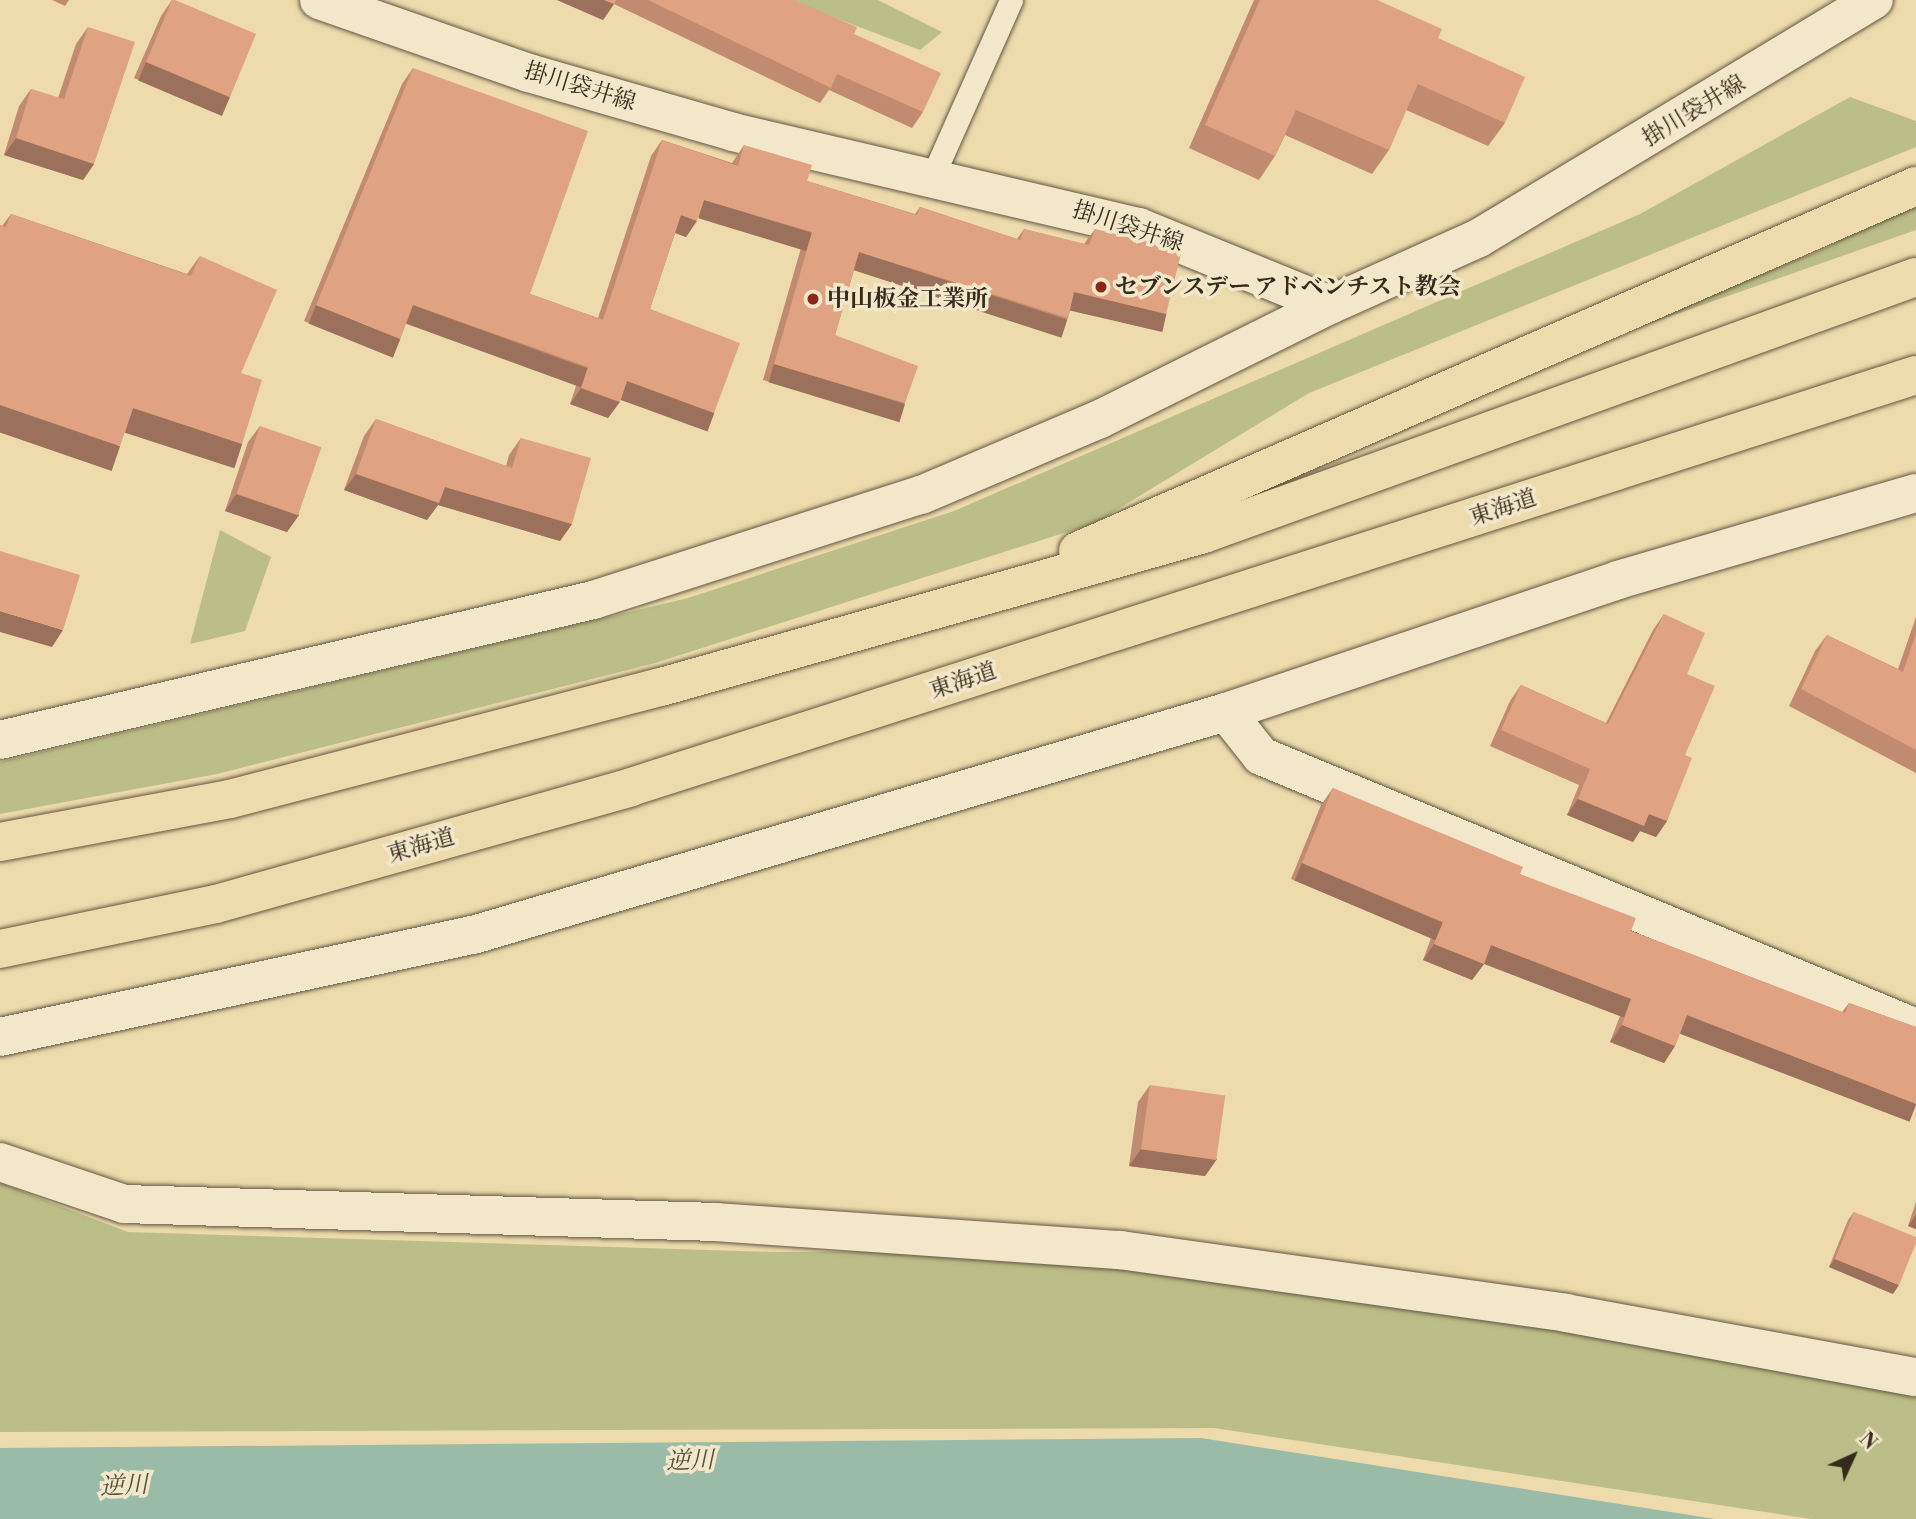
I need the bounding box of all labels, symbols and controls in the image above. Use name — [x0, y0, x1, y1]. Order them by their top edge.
street label: 掛川袋井線 — [521, 57, 639, 117]
street label: 掛川袋井線 — [1638, 70, 1750, 152]
street label: 掛川袋井線 — [1069, 196, 1187, 258]
place label: セブンスデー アドベンチスト教会 — [1115, 273, 1464, 301]
marker: セブンスデー アドベンチスト教会 — [1093, 279, 1109, 295]
place label: 中山板金工業所 — [827, 285, 988, 313]
marker: 中山板金工業所 — [805, 291, 821, 307]
street label: 東海道 — [1466, 484, 1540, 532]
street label: 東海道 — [926, 657, 1000, 705]
street label: 東海道 — [384, 823, 458, 869]
north arrow — [1818, 1421, 1888, 1491]
text: N — [1854, 1427, 1882, 1455]
water label: 逆川 — [666, 1447, 714, 1477]
water label: 逆川 — [99, 1471, 149, 1503]

